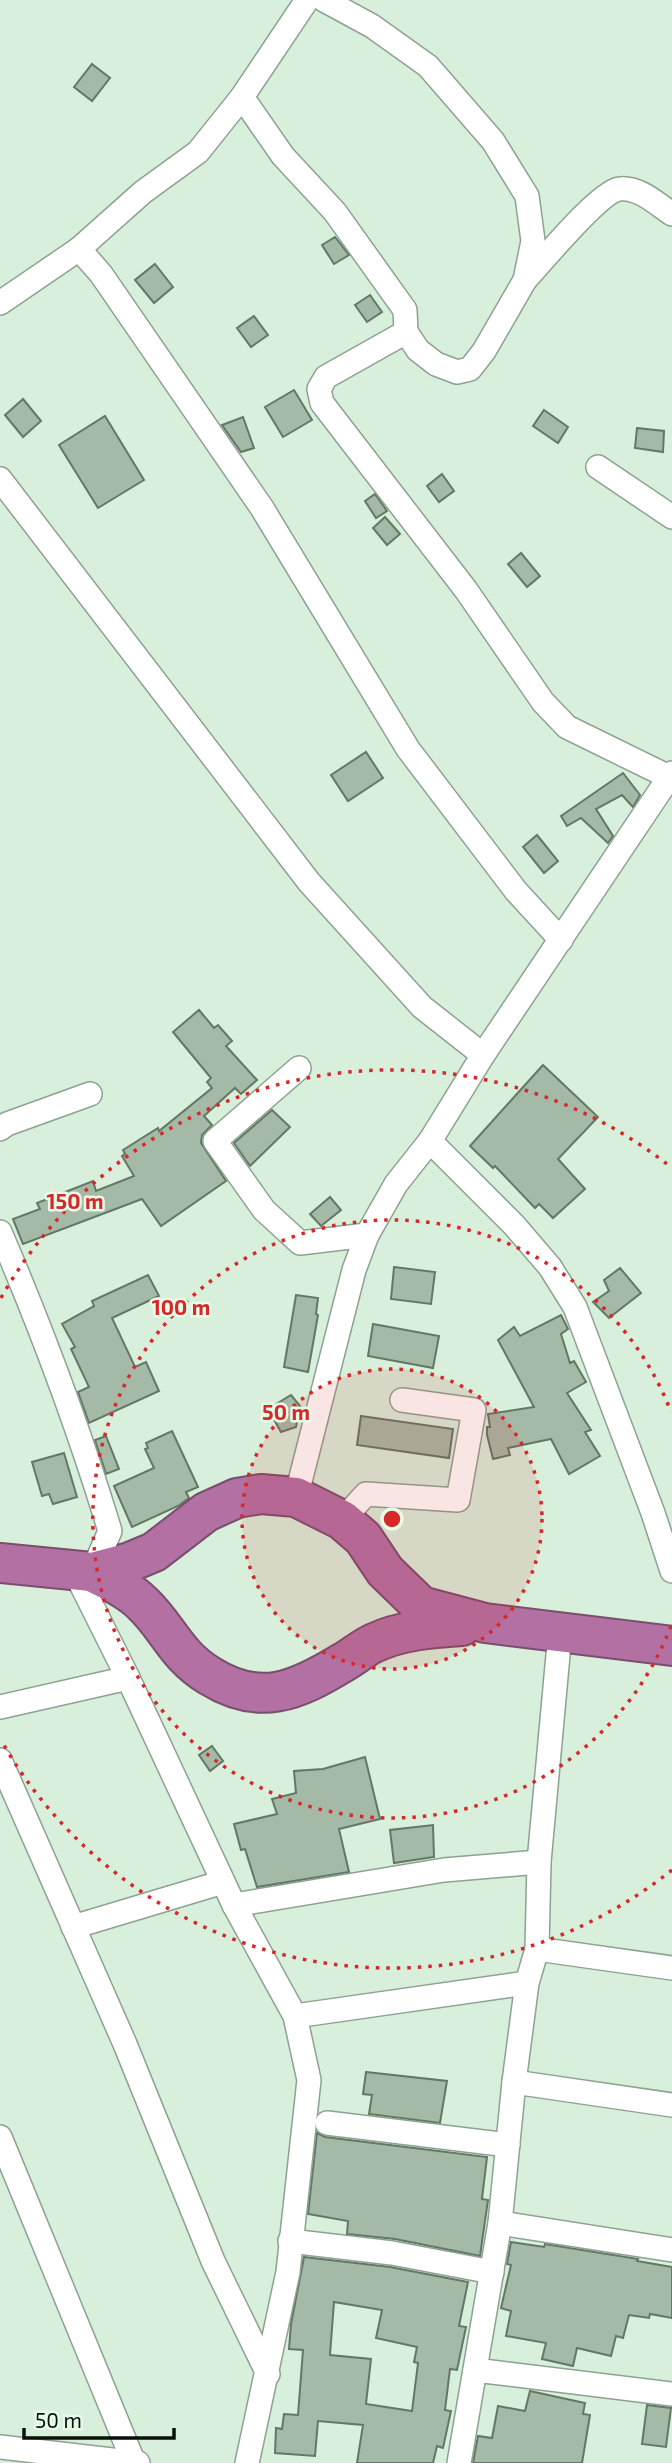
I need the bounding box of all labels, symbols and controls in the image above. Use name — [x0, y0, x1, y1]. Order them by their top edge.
text: 150 m — [47, 1188, 103, 1213]
text: 100 m — [152, 1294, 210, 1319]
text: 50 m — [262, 1399, 310, 1424]
centre of rings — [380, 1507, 404, 1531]
scale bar — [24, 2396, 175, 2440]
text: 50 m — [35, 2407, 82, 2432]

